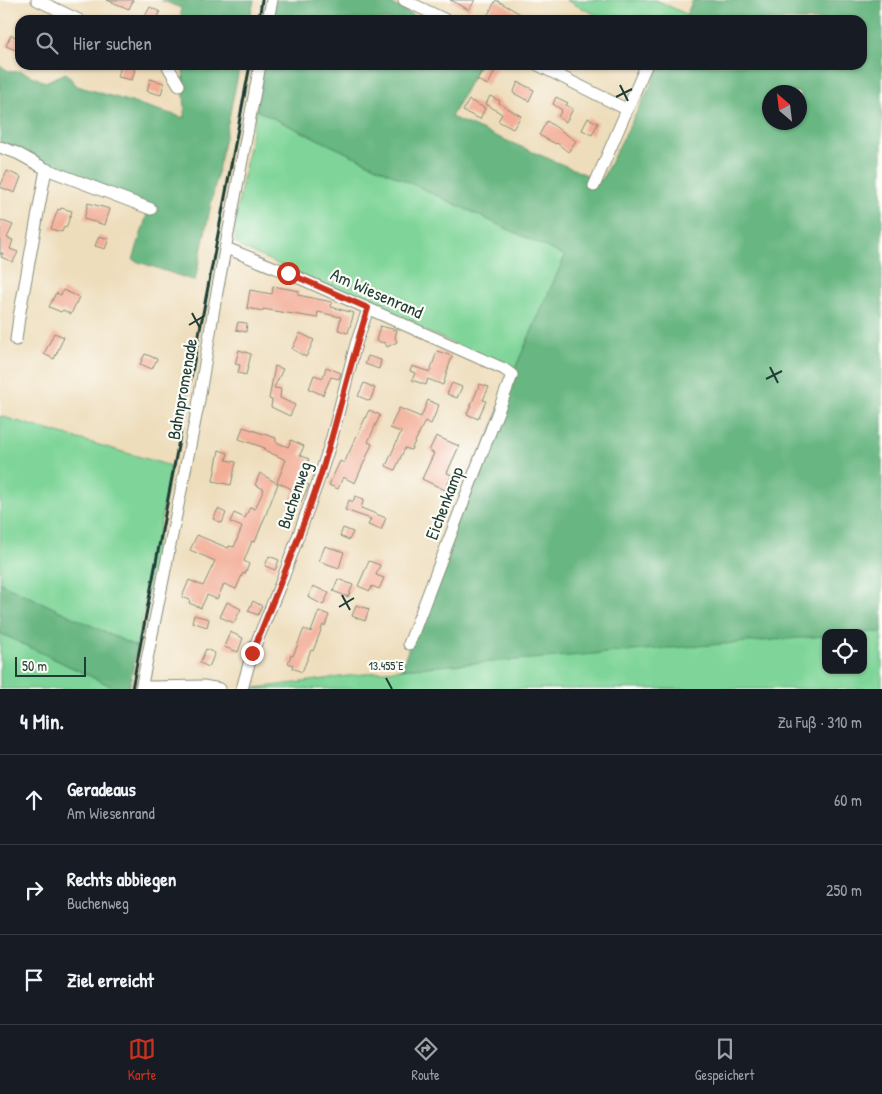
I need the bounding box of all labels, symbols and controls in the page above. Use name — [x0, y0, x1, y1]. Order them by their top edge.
search box — [15, 15, 867, 70]
icon: search — [33, 29, 61, 57]
text: Hier suchen — [73, 30, 152, 56]
north arrow — [762, 85, 807, 130]
street label: Am Wiesenrand — [327, 261, 427, 325]
route start — [277, 262, 300, 285]
street label: Bahnpromenade — [161, 336, 203, 442]
street label: Buchenweg — [271, 458, 317, 532]
street label: Eichenkamp — [419, 463, 469, 543]
map controls — [822, 629, 867, 674]
button: locate — [822, 629, 867, 674]
route end — [241, 642, 264, 665]
scale bar — [15, 654, 86, 677]
text: 50 m — [22, 656, 47, 675]
text: 13.455°E — [368, 657, 404, 674]
text: 4 Min. — [20, 707, 64, 736]
text: Zu Fuß · 310 m — [778, 711, 862, 733]
text: Geradeaus — [67, 776, 136, 802]
icon: ahead — [20, 786, 48, 814]
text: 60 m — [834, 789, 862, 811]
text: Am Wiesenrand — [67, 802, 155, 824]
text: Rechts abbiegen — [67, 866, 176, 892]
icon: right — [20, 876, 48, 904]
text: 250 m — [826, 879, 862, 901]
text: Buchenweg — [67, 892, 129, 914]
icon: arrive — [20, 966, 48, 994]
text: Ziel erreicht — [67, 967, 154, 993]
tab: Karte — [128, 1035, 156, 1084]
tab: Route — [412, 1035, 440, 1084]
tab: Gespeichert — [695, 1035, 754, 1084]

